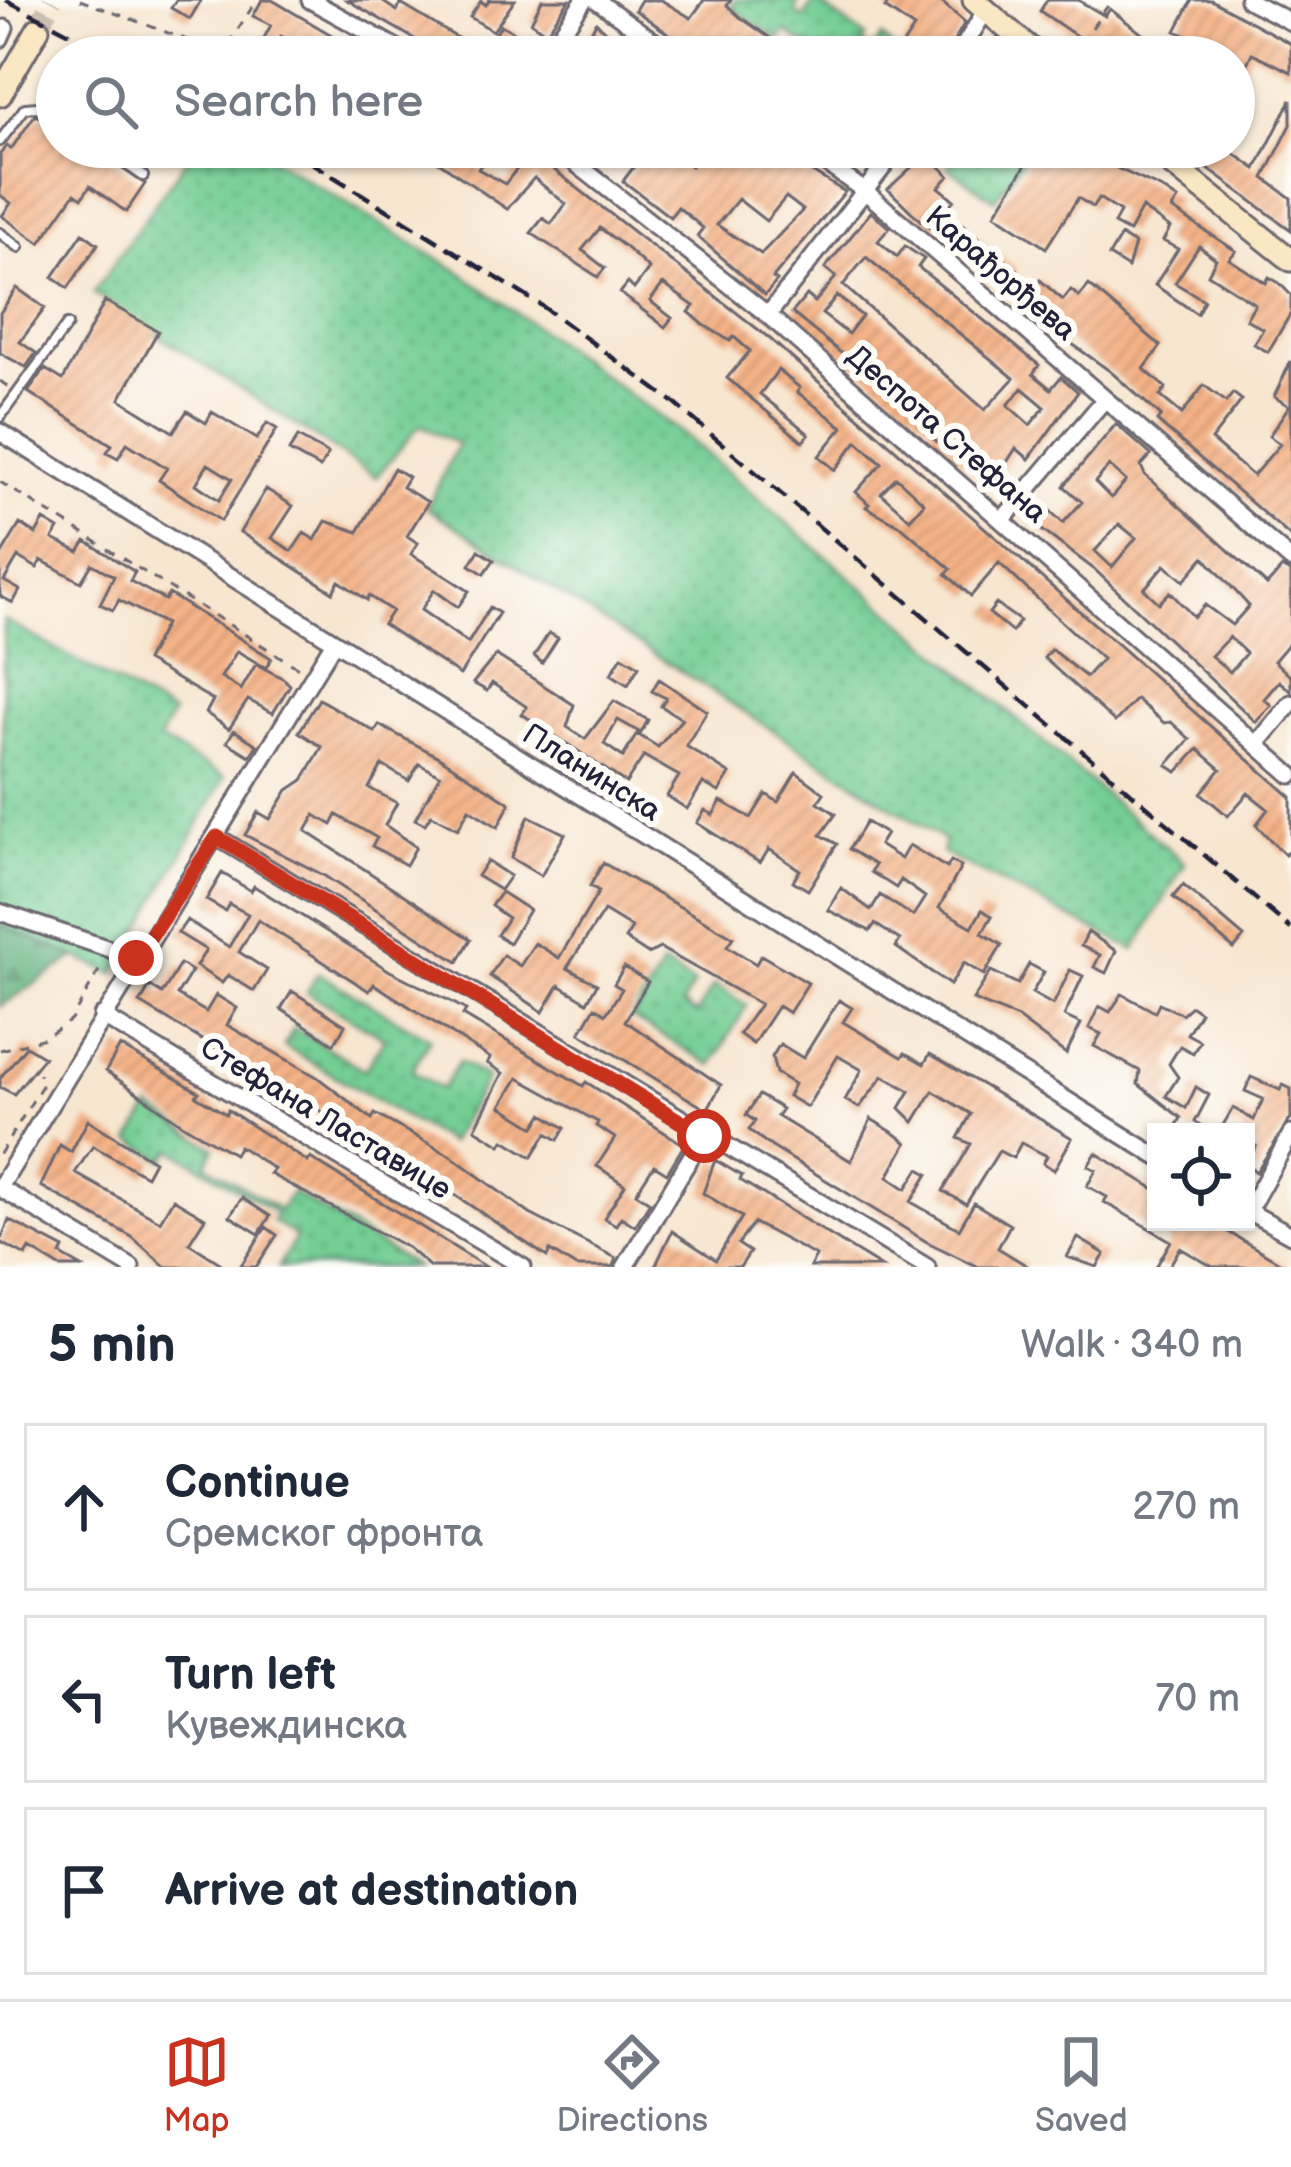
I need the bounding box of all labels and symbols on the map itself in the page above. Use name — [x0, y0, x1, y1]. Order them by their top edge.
street label: Карађорђева — [918, 199, 1083, 349]
street label: Деспота Стефана — [839, 338, 1054, 531]
street label: Планинска — [516, 716, 667, 830]
route end — [109, 931, 163, 985]
street label: Стефана Ластавице — [194, 1030, 457, 1208]
route start — [677, 1109, 731, 1163]

